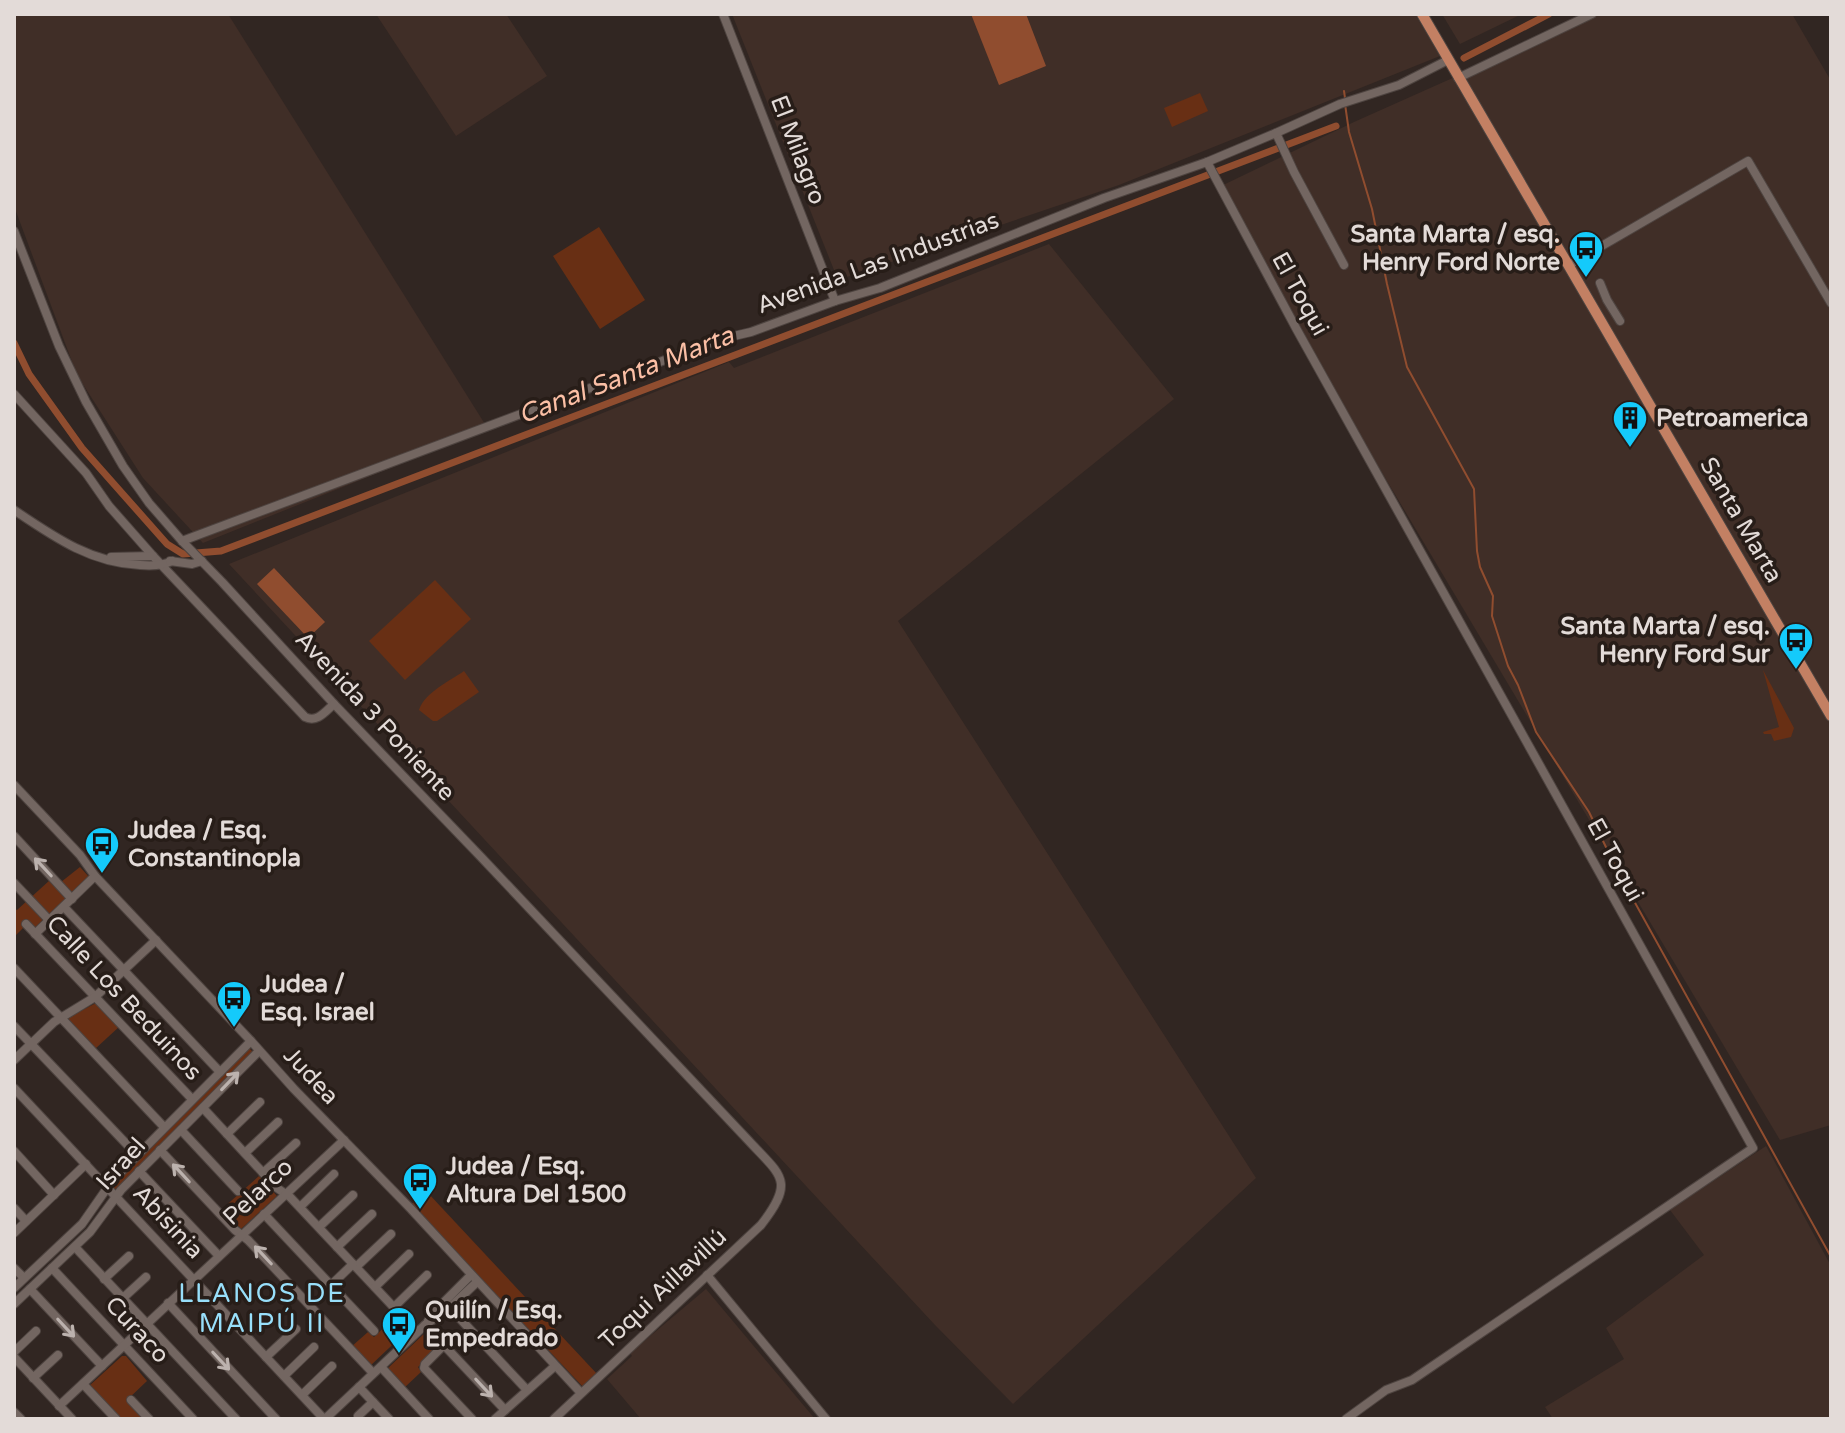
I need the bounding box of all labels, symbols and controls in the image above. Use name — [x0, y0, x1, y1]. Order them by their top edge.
street label: El Milagro — [764, 91, 832, 209]
street label: Avenida Las Industrias — [753, 206, 1003, 320]
place label: Santa Marta / esq. Henry Ford Norte — [1350, 220, 1560, 277]
bus stop icon: Santa Marta / esq. Henry Ford Norte — [1567, 229, 1605, 279]
street label: El Toqui — [1265, 247, 1335, 341]
water label: Canal Santa Marta — [514, 319, 739, 430]
building icon: Petroamerica — [1611, 399, 1649, 449]
place label: Petroamerica — [1656, 404, 1809, 433]
street label: Santa Marta — [1693, 452, 1789, 588]
place label: Santa Marta / esq. Henry Ford Sur — [1560, 612, 1771, 669]
bus stop icon: Santa Marta / esq. Henry Ford Sur — [1777, 621, 1815, 671]
street label: Avenida 3 Poniente — [289, 625, 461, 807]
street label: El Toqui — [1580, 813, 1650, 907]
place label: Judea / Esq. Constantinopla — [127, 816, 301, 873]
bus stop icon: Judea / Esq. Constantinopla — [83, 825, 121, 875]
one-way arrow — [34, 858, 52, 878]
street label: Calle Los Beduinos — [40, 910, 208, 1086]
place label: Judea / Esq. Israel — [259, 970, 375, 1027]
bus stop icon: Judea / Esq. Israel — [215, 979, 253, 1029]
street label: Judea — [277, 1041, 345, 1111]
one-way arrow — [220, 1072, 239, 1091]
street label: Israel — [90, 1132, 152, 1196]
street label: Pelarco — [217, 1152, 299, 1232]
place label: Judea / Esq. Altura Del 1500 — [445, 1152, 626, 1209]
bus stop icon: Judea / Esq. Altura Del 1500 — [401, 1161, 439, 1211]
one-way arrow — [173, 1163, 191, 1183]
street label: Abisinia — [127, 1179, 209, 1265]
street label: Toqui Aillavillú — [593, 1223, 733, 1355]
one-way arrow — [254, 1246, 272, 1266]
district label: LLANOS DE MAIPÚ II — [178, 1278, 346, 1339]
street label: Curaco — [99, 1290, 175, 1370]
place label: Quilín / Esq. Empedrado — [425, 1296, 563, 1353]
bus stop icon: Quilín / Esq. Empedrado — [380, 1305, 418, 1355]
one-way arrow — [56, 1317, 74, 1337]
one-way arrow — [212, 1350, 230, 1370]
one-way arrow — [475, 1378, 494, 1398]

